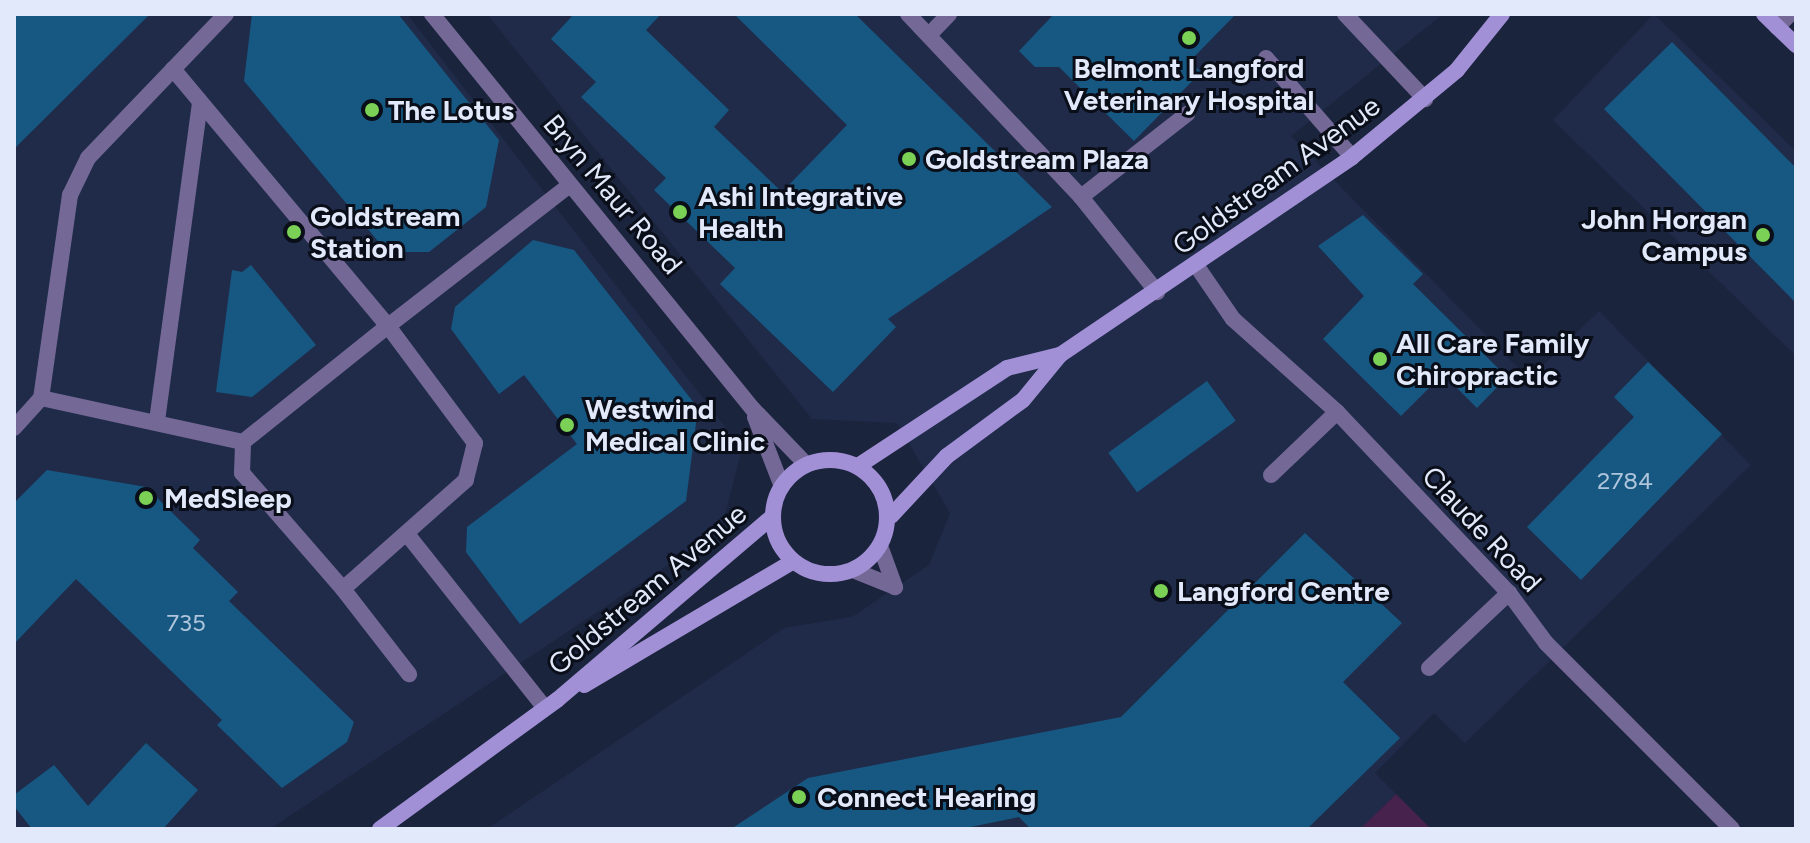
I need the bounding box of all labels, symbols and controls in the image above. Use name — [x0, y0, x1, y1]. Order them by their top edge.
marker: Belmont Langford Veterinary Hospital — [1180, 29, 1198, 47]
place label: Belmont Langford Veterinary Hospital — [1064, 51, 1314, 117]
street label: Goldstream Avenue — [1166, 88, 1386, 262]
place label: The Lotus — [388, 93, 514, 127]
marker: The Lotus — [363, 101, 381, 119]
street label: Bryn Maur Road — [536, 107, 690, 281]
place label: Goldstream Plaza — [925, 142, 1149, 176]
marker: Goldstream Plaza — [900, 150, 918, 168]
place label: Ashi Integrative Health — [698, 179, 903, 245]
place label: Goldstream Station — [310, 199, 460, 265]
marker: Ashi Integrative Health — [669, 201, 691, 223]
place label: John Horgan Campus — [1581, 202, 1747, 268]
marker: Goldstream Station — [285, 223, 303, 241]
marker: John Horgan Campus — [1754, 226, 1772, 244]
place label: All Care Family Chiropractic — [1396, 326, 1589, 392]
marker: All Care Family Chiropractic — [1371, 350, 1389, 368]
place label: Westwind Medical Clinic — [585, 392, 765, 458]
marker: Westwind Medical Clinic — [556, 414, 578, 436]
street label: Claude Road — [1415, 459, 1549, 599]
house number: 2784 — [1597, 467, 1653, 495]
place label: MedSleep — [164, 481, 292, 515]
marker: MedSleep — [135, 487, 157, 509]
street label: Goldstream Avenue — [541, 496, 753, 682]
place label: Langford Centre — [1177, 574, 1390, 608]
marker: Langford Centre — [1152, 582, 1170, 600]
house number: 735 — [166, 609, 206, 637]
place label: Connect Hearing — [817, 780, 1036, 814]
marker: Connect Hearing — [788, 786, 810, 808]

